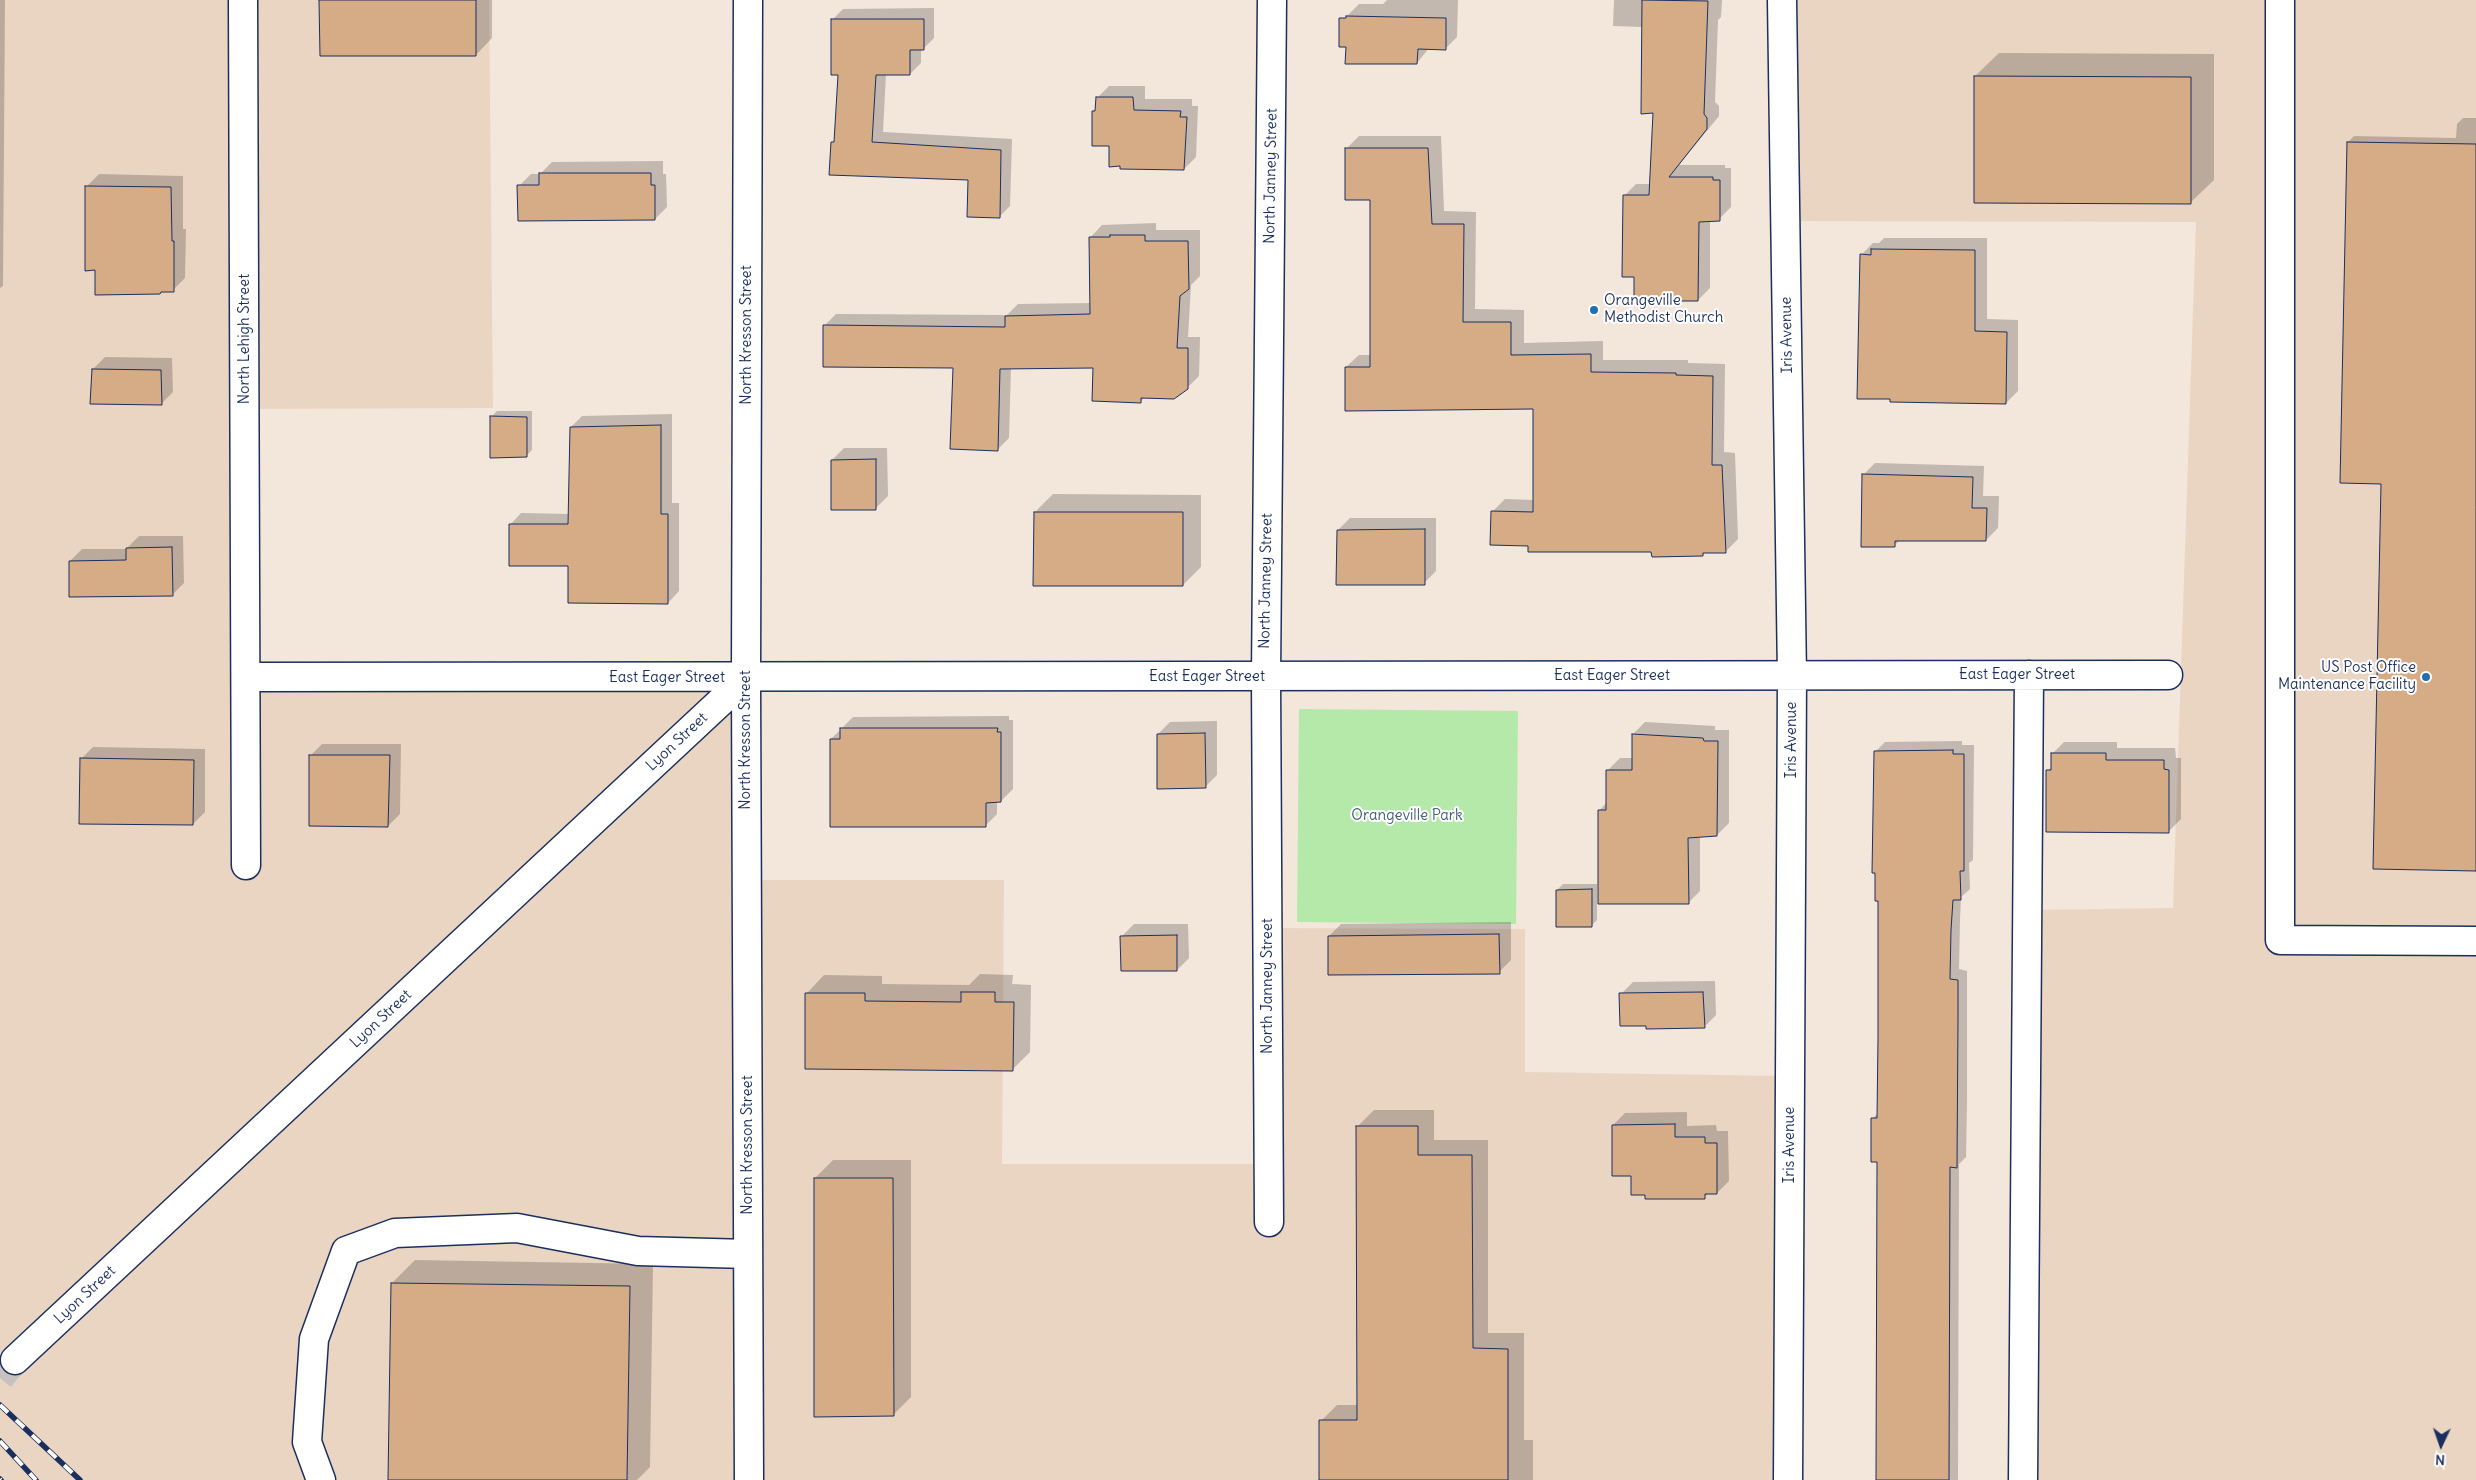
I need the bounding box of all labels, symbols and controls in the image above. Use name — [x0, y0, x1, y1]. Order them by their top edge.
street label: North Janney Street — [1261, 108, 1281, 244]
street label: North Kresson Street — [738, 265, 756, 405]
street label: North Lehigh Street — [236, 274, 254, 404]
place label: Orangeville Methodist Church — [1604, 292, 1723, 327]
street label: Iris Avenue — [1777, 297, 1797, 373]
marker: Orangeville Methodist Church — [1588, 304, 1600, 316]
street label: North Janney Street — [1256, 513, 1276, 649]
place label: US Post Office Maintenance Facility — [2278, 659, 2416, 694]
street label: East Eager Street — [1959, 666, 2075, 684]
street label: East Eager Street — [1554, 667, 1670, 685]
street label: East Eager Street — [1149, 668, 1265, 686]
street label: East Eager Street — [609, 669, 725, 687]
street label: North Kresson Street — [737, 670, 755, 810]
marker: US Post Office Maintenance Facility — [2420, 671, 2432, 683]
street label: Iris Avenue — [1783, 702, 1801, 778]
street label: Lyon Street — [643, 709, 711, 775]
park label: Orangeville Park — [1351, 807, 1463, 825]
street label: North Janney Street — [1259, 918, 1277, 1054]
street label: Lyon Street — [347, 986, 415, 1052]
street label: North Kresson Street — [739, 1075, 757, 1215]
street label: Iris Avenue — [1781, 1107, 1799, 1183]
street label: Lyon Street — [51, 1262, 119, 1328]
north arrow — [2416, 1420, 2466, 1470]
text: N — [2435, 1451, 2446, 1469]

